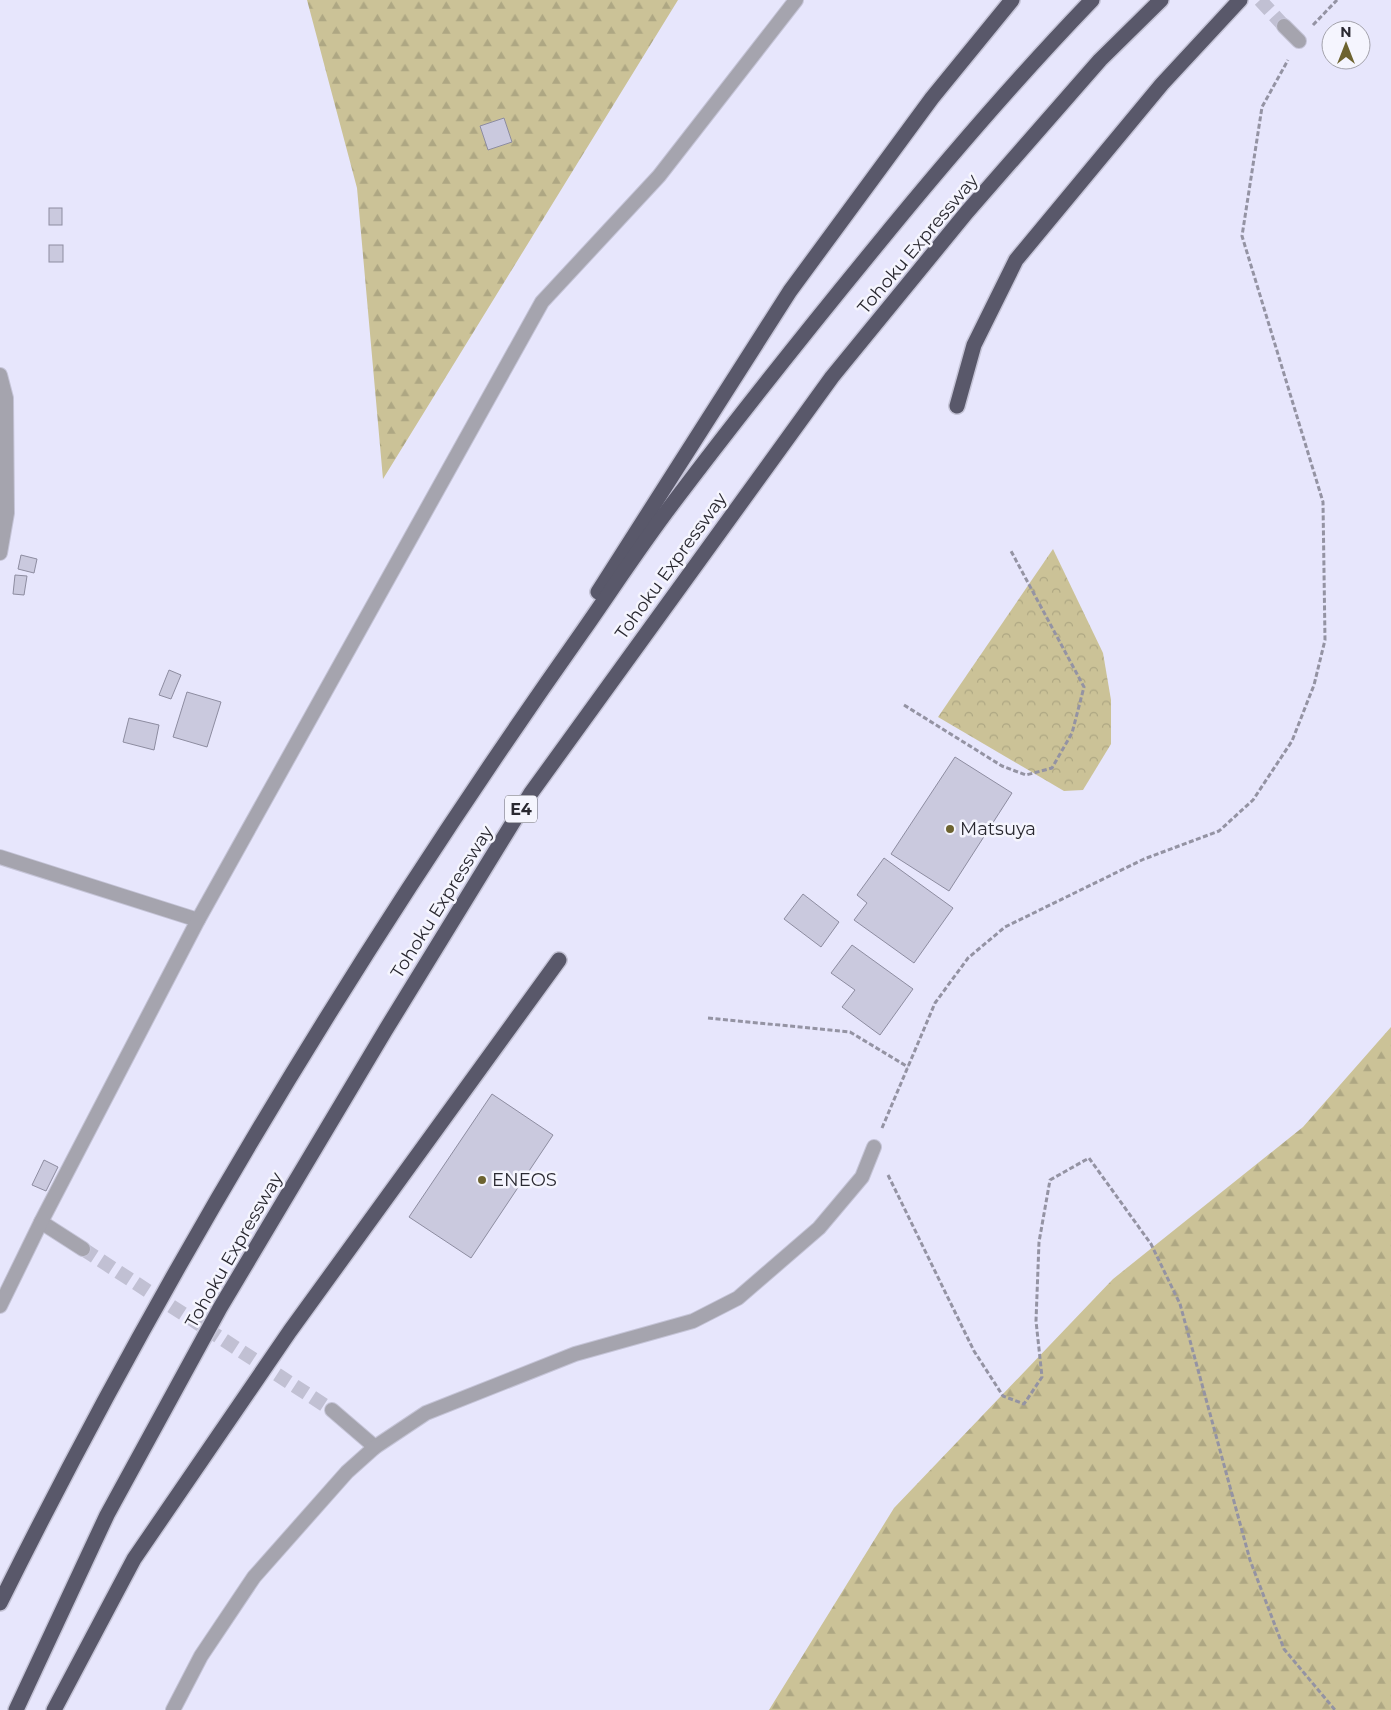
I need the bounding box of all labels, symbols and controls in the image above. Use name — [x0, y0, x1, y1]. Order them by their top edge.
north arrow — [1321, 20, 1371, 70]
text: N — [1340, 23, 1352, 41]
street label: Tohoku Expressway — [853, 169, 983, 318]
street label: Tohoku Expressway — [610, 488, 732, 644]
road number: E4 — [505, 796, 537, 822]
place label: Matsuya — [960, 818, 1036, 840]
street label: Tohoku Expressway — [386, 821, 498, 982]
marker: Matsuya — [944, 823, 956, 835]
street label: Tohoku Expressway — [181, 1168, 288, 1332]
place label: ENEOS — [492, 1169, 557, 1191]
marker: ENEOS — [476, 1174, 488, 1186]

